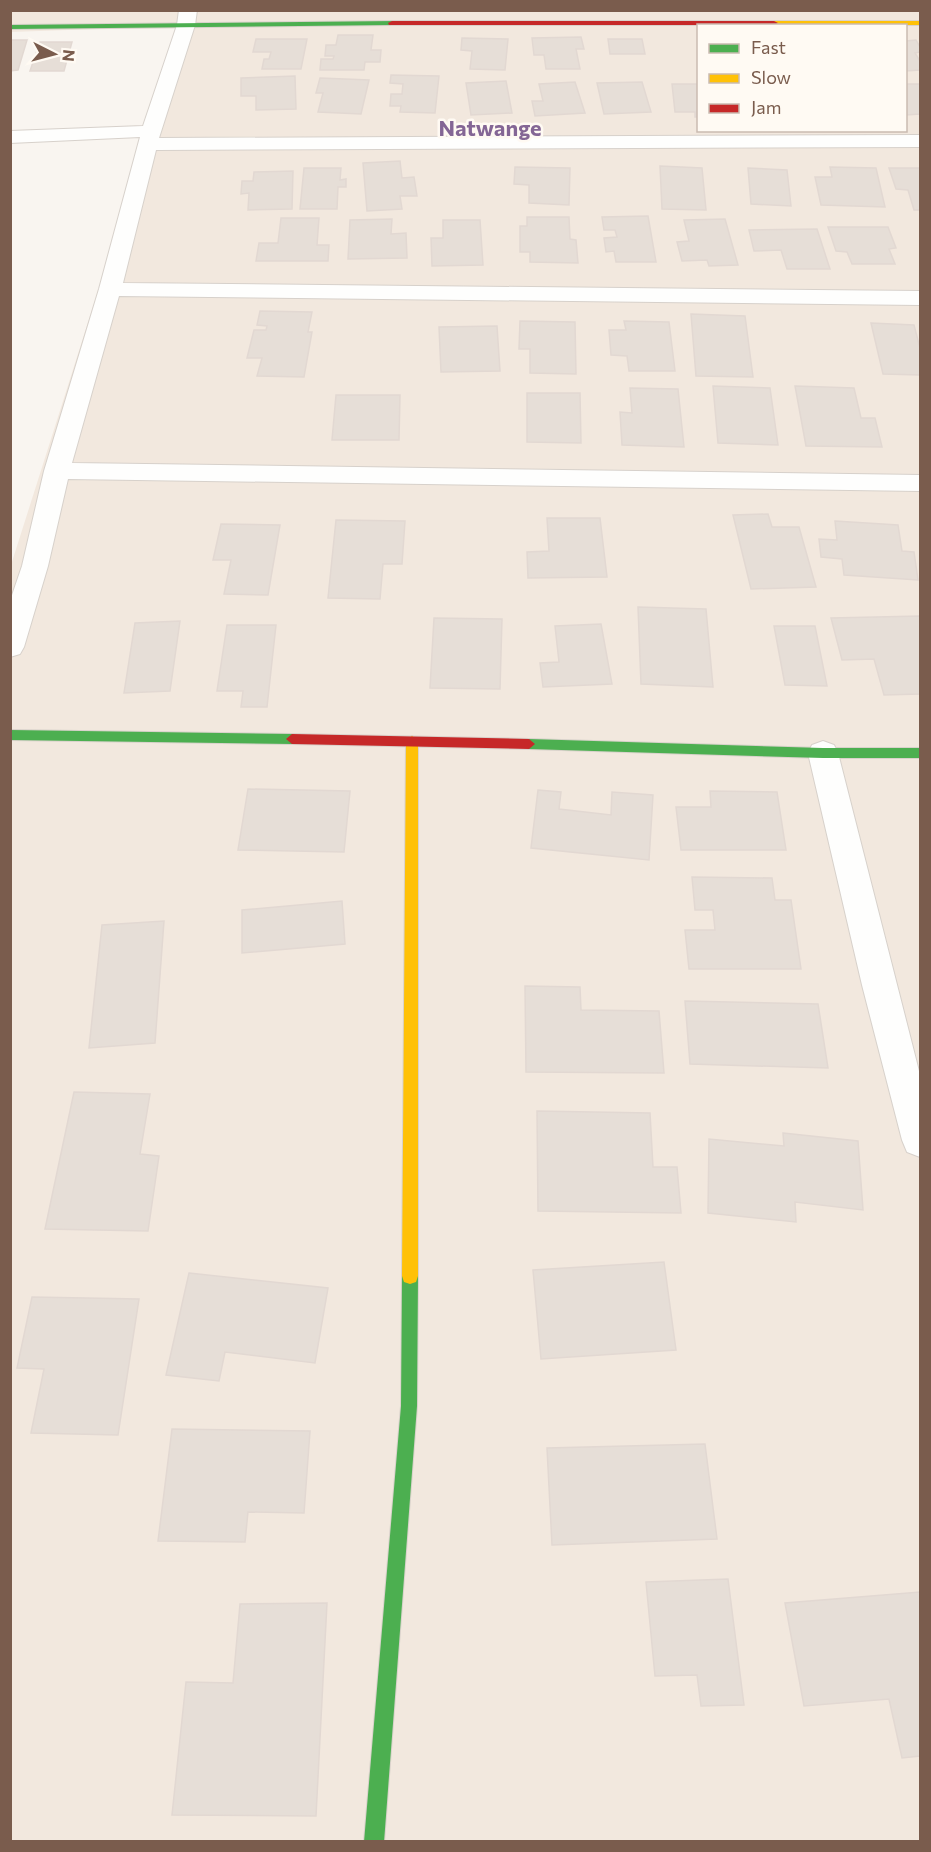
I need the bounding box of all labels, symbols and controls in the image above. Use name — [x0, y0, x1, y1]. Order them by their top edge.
north arrow — [24, 24, 84, 84]
legend — [697, 24, 907, 132]
text: Fast — [751, 36, 786, 58]
text: N — [59, 49, 79, 63]
text: Slow — [751, 66, 791, 88]
text: Jam — [751, 96, 781, 118]
district label: Natwange — [438, 114, 542, 141]

